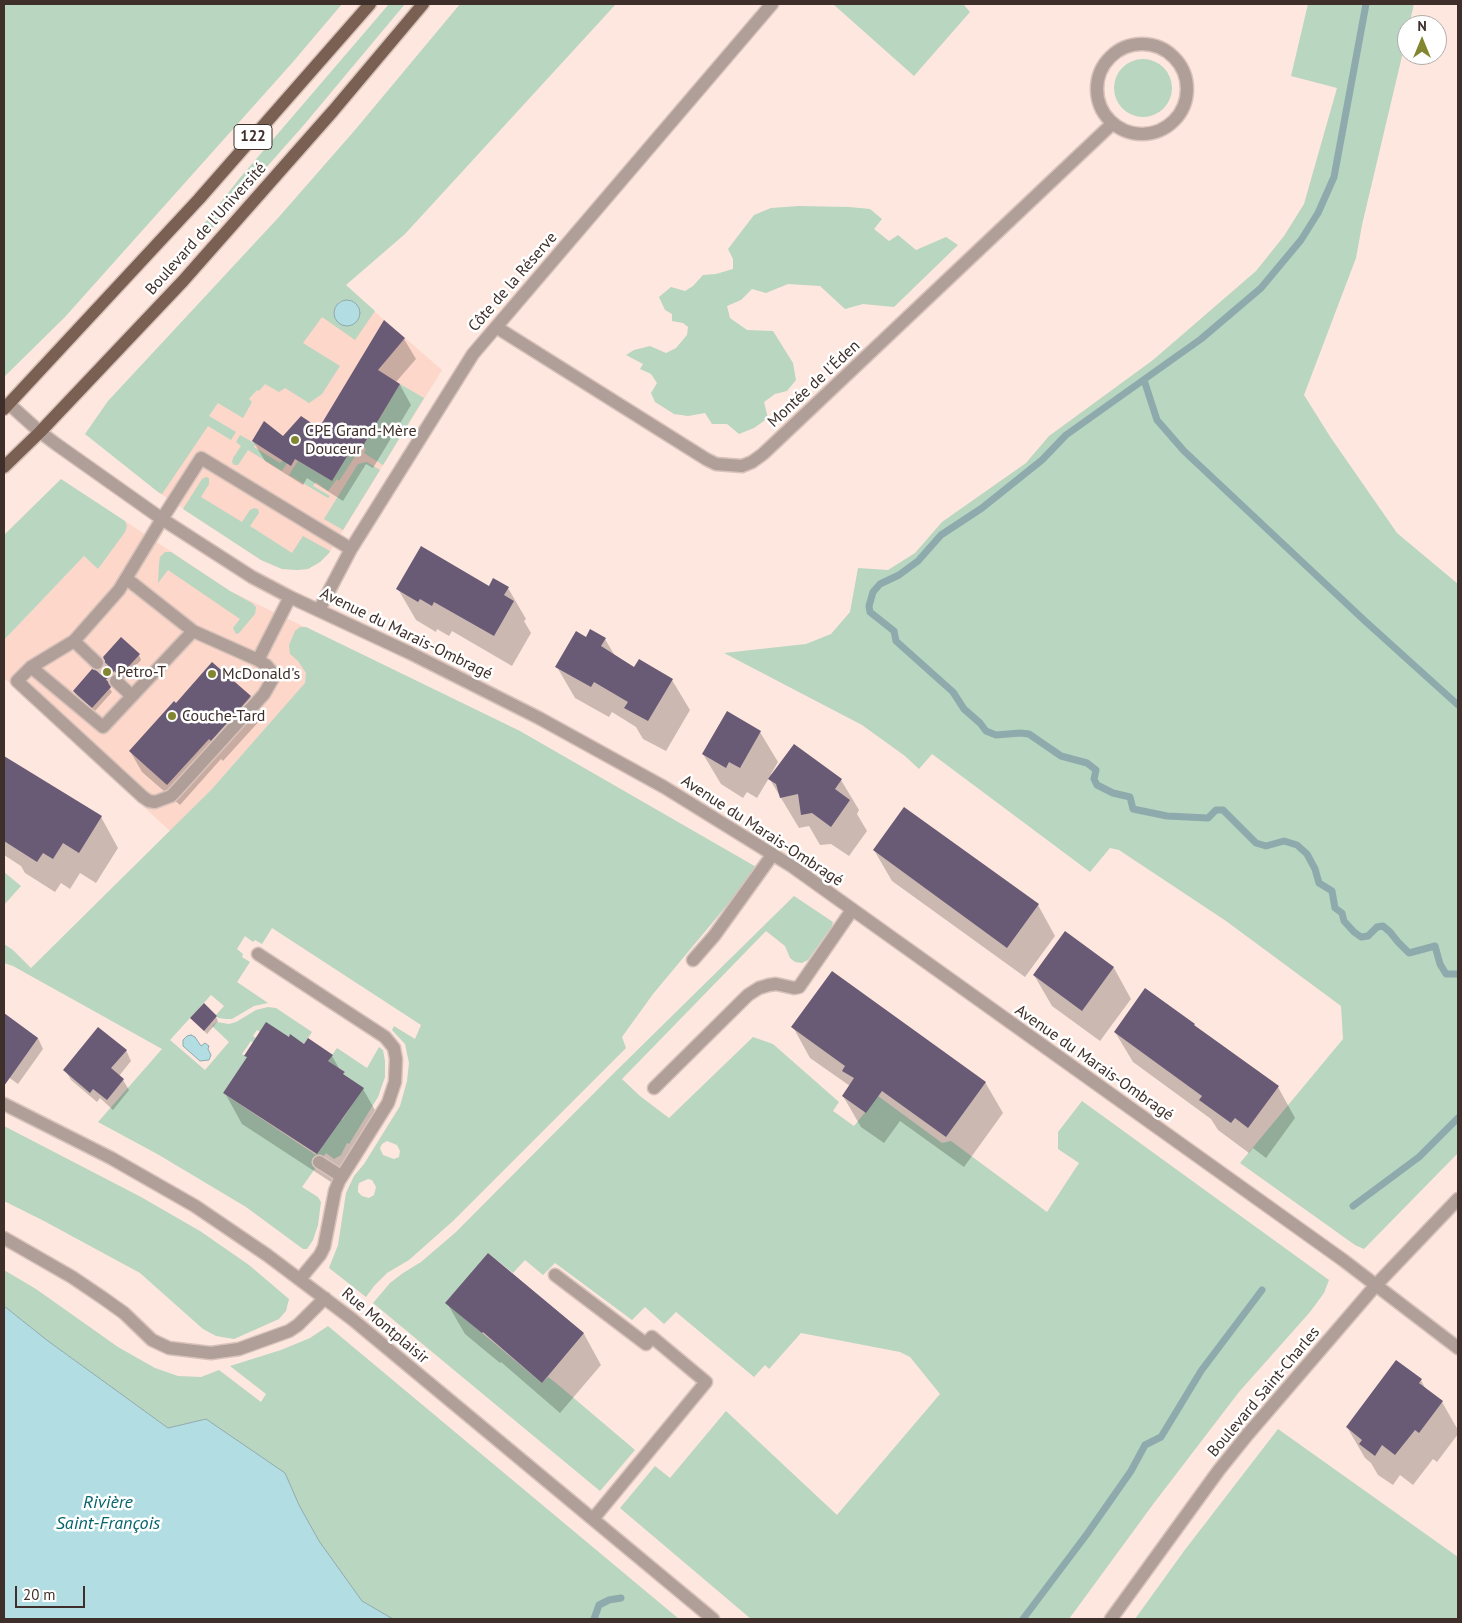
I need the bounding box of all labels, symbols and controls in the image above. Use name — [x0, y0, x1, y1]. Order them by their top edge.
north arrow — [1397, 15, 1447, 65]
text: N — [1417, 17, 1427, 35]
road number: 122 — [234, 124, 272, 150]
street label: Boulevard de l'Université — [142, 159, 270, 299]
street label: Côte de la Réserve — [465, 228, 561, 336]
street label: Montée de l'Éden — [764, 336, 864, 432]
place label: CPE Grand-Mère Douceur — [305, 421, 417, 459]
marker: CPE Grand-Mère Douceur — [289, 434, 301, 446]
street label: Avenue du Marais-Ombragé — [317, 584, 495, 684]
place label: Petro-T — [117, 662, 166, 682]
place label: McDonald's — [222, 664, 300, 684]
marker: Petro-T — [101, 666, 113, 678]
marker: McDonald's — [206, 668, 218, 680]
place label: Couche-Tard — [182, 706, 265, 726]
marker: Couche-Tard — [166, 710, 178, 722]
street label: Avenue du Marais-Ombragé — [677, 771, 847, 891]
street label: Avenue du Marais-Ombragé — [1011, 1001, 1177, 1125]
street label: Rue Montplaisir — [338, 1284, 432, 1368]
street label: Boulevard Saint-Charles — [1204, 1323, 1324, 1461]
water label: Rivière Saint-François — [56, 1492, 160, 1535]
scale bar — [18, 1576, 88, 1608]
text: 20 m — [23, 1585, 56, 1604]

